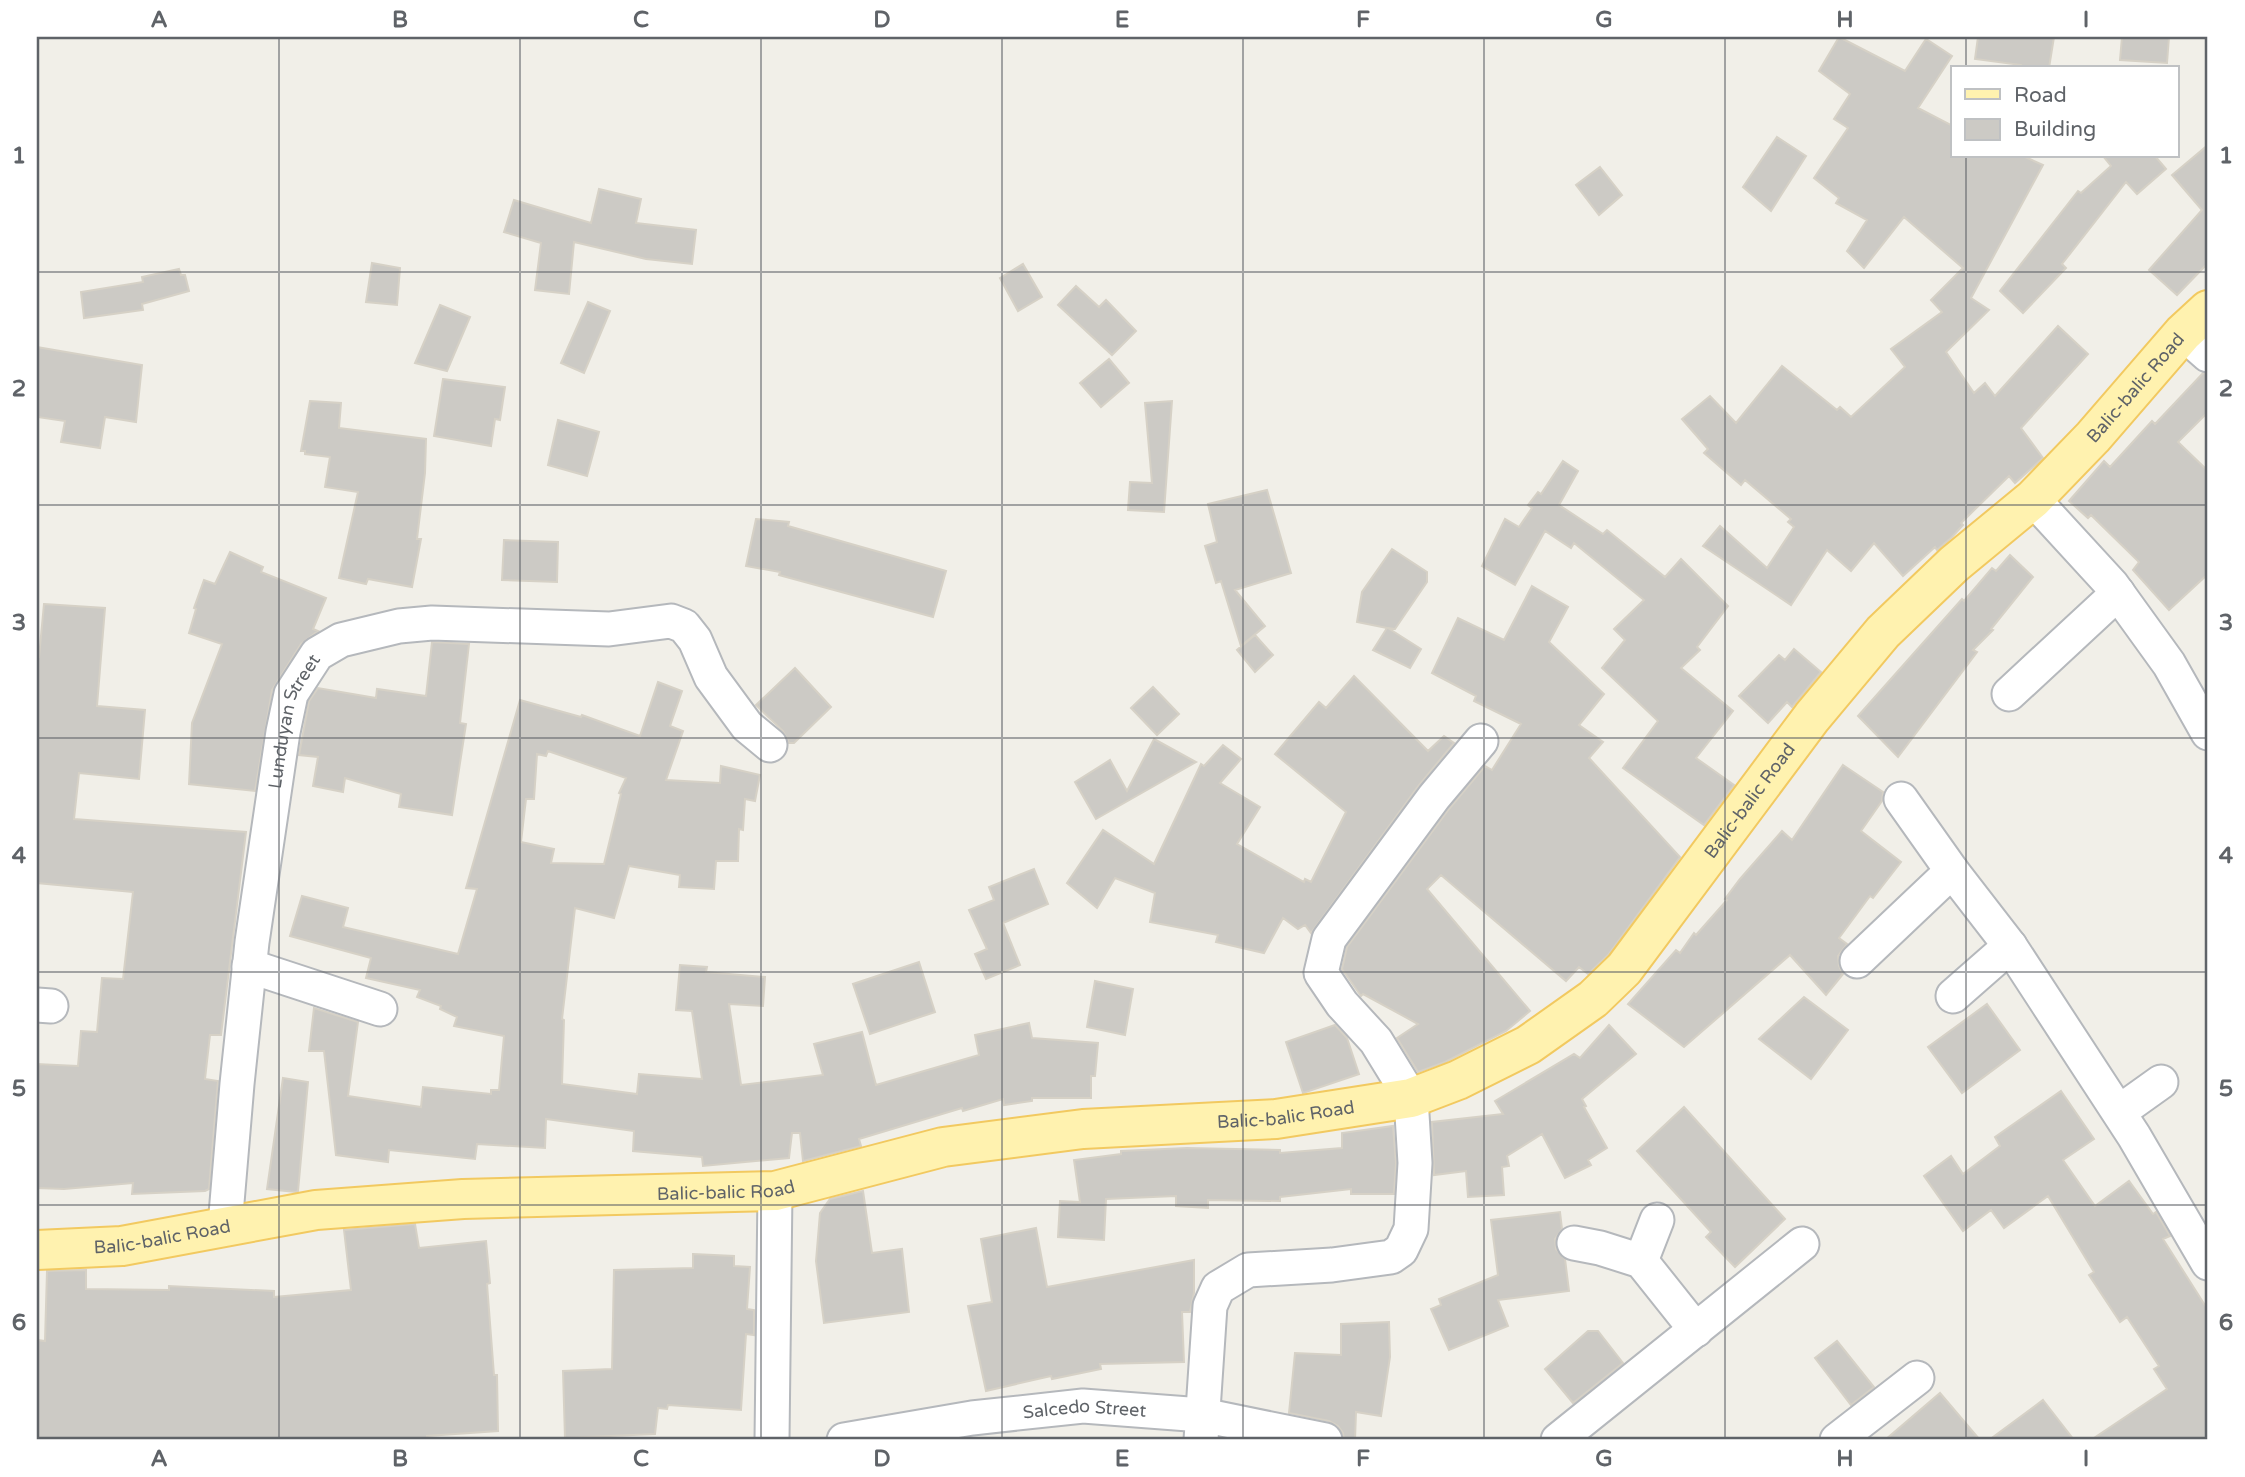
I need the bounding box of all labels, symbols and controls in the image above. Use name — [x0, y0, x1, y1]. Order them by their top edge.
text: A — [150, 6, 168, 34]
text: B — [392, 6, 408, 34]
text: C — [633, 6, 649, 34]
text: D — [873, 6, 891, 34]
text: E — [1115, 6, 1129, 34]
text: F — [1356, 6, 1370, 34]
text: G — [1595, 6, 1613, 34]
text: H — [1836, 6, 1854, 34]
text: I — [2083, 6, 2089, 34]
legend — [1951, 66, 2178, 158]
text: Road — [2014, 83, 2067, 108]
text: Building — [2014, 117, 2096, 142]
text: 1 — [12, 142, 26, 170]
text: 1 — [2219, 142, 2233, 170]
street label: Balic-balic Road — [2082, 328, 2189, 447]
text: 2 — [12, 375, 26, 403]
text: 2 — [2219, 375, 2233, 403]
text: 3 — [12, 609, 26, 637]
text: 3 — [2219, 609, 2233, 637]
street label: Lunduyan Street — [264, 650, 325, 790]
street label: Balic-balic Road — [1699, 739, 1800, 863]
text: 4 — [12, 842, 27, 870]
text: 4 — [2219, 842, 2234, 870]
text: 5 — [12, 1075, 26, 1103]
text: 5 — [2219, 1075, 2233, 1103]
street label: Balic-balic Road — [1216, 1096, 1356, 1133]
street label: Balic-balic Road — [657, 1175, 797, 1205]
street label: Balic-balic Road — [93, 1215, 232, 1258]
text: 6 — [12, 1309, 26, 1337]
text: 6 — [2219, 1309, 2233, 1337]
street label: Salcedo Street — [1022, 1395, 1147, 1423]
text: A — [150, 1445, 168, 1473]
text: B — [392, 1445, 408, 1473]
text: C — [633, 1445, 649, 1473]
text: D — [873, 1445, 891, 1473]
text: E — [1115, 1445, 1129, 1473]
text: F — [1356, 1445, 1370, 1473]
text: G — [1595, 1445, 1613, 1473]
text: H — [1836, 1445, 1854, 1473]
text: I — [2083, 1445, 2089, 1473]

